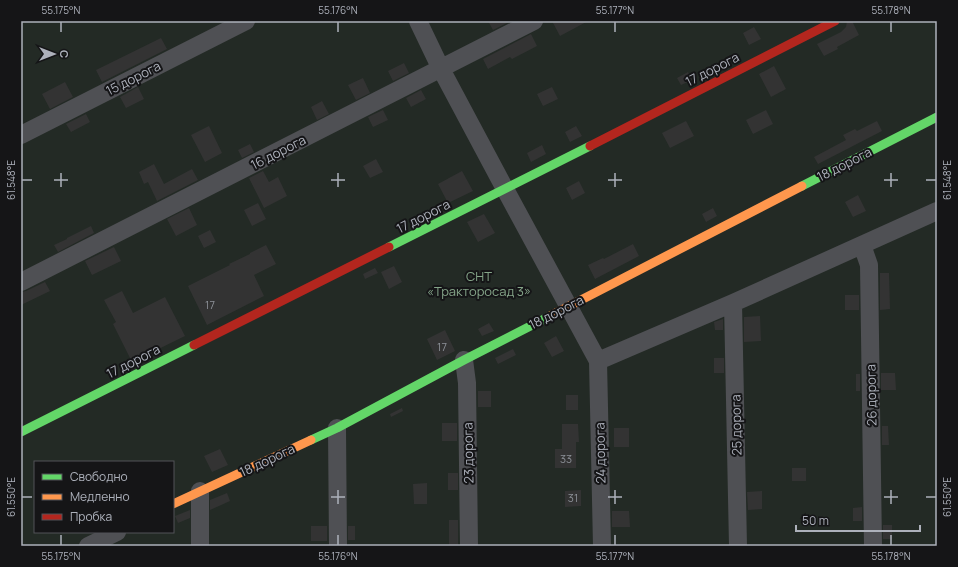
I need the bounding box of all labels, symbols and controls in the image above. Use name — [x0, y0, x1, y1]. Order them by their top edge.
text: 55.175°N — [42, 3, 81, 17]
text: 55.176°N — [318, 3, 358, 17]
text: 55.177°N — [596, 3, 634, 17]
text: 55.178°N — [872, 3, 911, 17]
north arrow — [34, 34, 74, 74]
street label: 17 дорога — [682, 48, 742, 90]
text: С — [57, 50, 72, 58]
street label: 15 дорога — [103, 57, 163, 99]
street label: 16 дорога — [247, 130, 309, 174]
street label: 18 дорога — [814, 143, 874, 185]
text: 61.548°E — [4, 160, 18, 200]
text: 61.548°E — [940, 160, 954, 200]
street label: 17 дорога — [393, 195, 453, 237]
park label: СНТ «Тракторосад 3» — [427, 267, 531, 300]
street label: 18 дорога — [526, 291, 586, 333]
house number: 17 — [205, 297, 215, 312]
house number: 17 — [437, 339, 447, 354]
street label: 17 дорога — [103, 340, 163, 382]
street label: 26 дорога — [861, 364, 881, 426]
street label: 25 дорога — [726, 394, 746, 456]
street label: 23 дорога — [458, 422, 478, 484]
street label: 24 дорога — [590, 422, 610, 484]
street label: 18 дорога — [236, 439, 298, 481]
house number: 33 — [560, 451, 572, 466]
legend — [34, 461, 174, 533]
text: Свободно — [70, 468, 128, 485]
text: 61.550°E — [4, 477, 18, 517]
text: 61.550°E — [940, 477, 954, 517]
text: Медленно — [70, 488, 130, 505]
house number: 31 — [568, 490, 578, 505]
scale bar — [796, 507, 920, 533]
text: Пробка — [70, 508, 112, 525]
text: 50 m — [802, 512, 829, 529]
text: 55.175°N — [42, 549, 81, 563]
text: 55.176°N — [318, 549, 358, 563]
text: 55.177°N — [596, 549, 634, 563]
text: 55.178°N — [872, 549, 911, 563]

